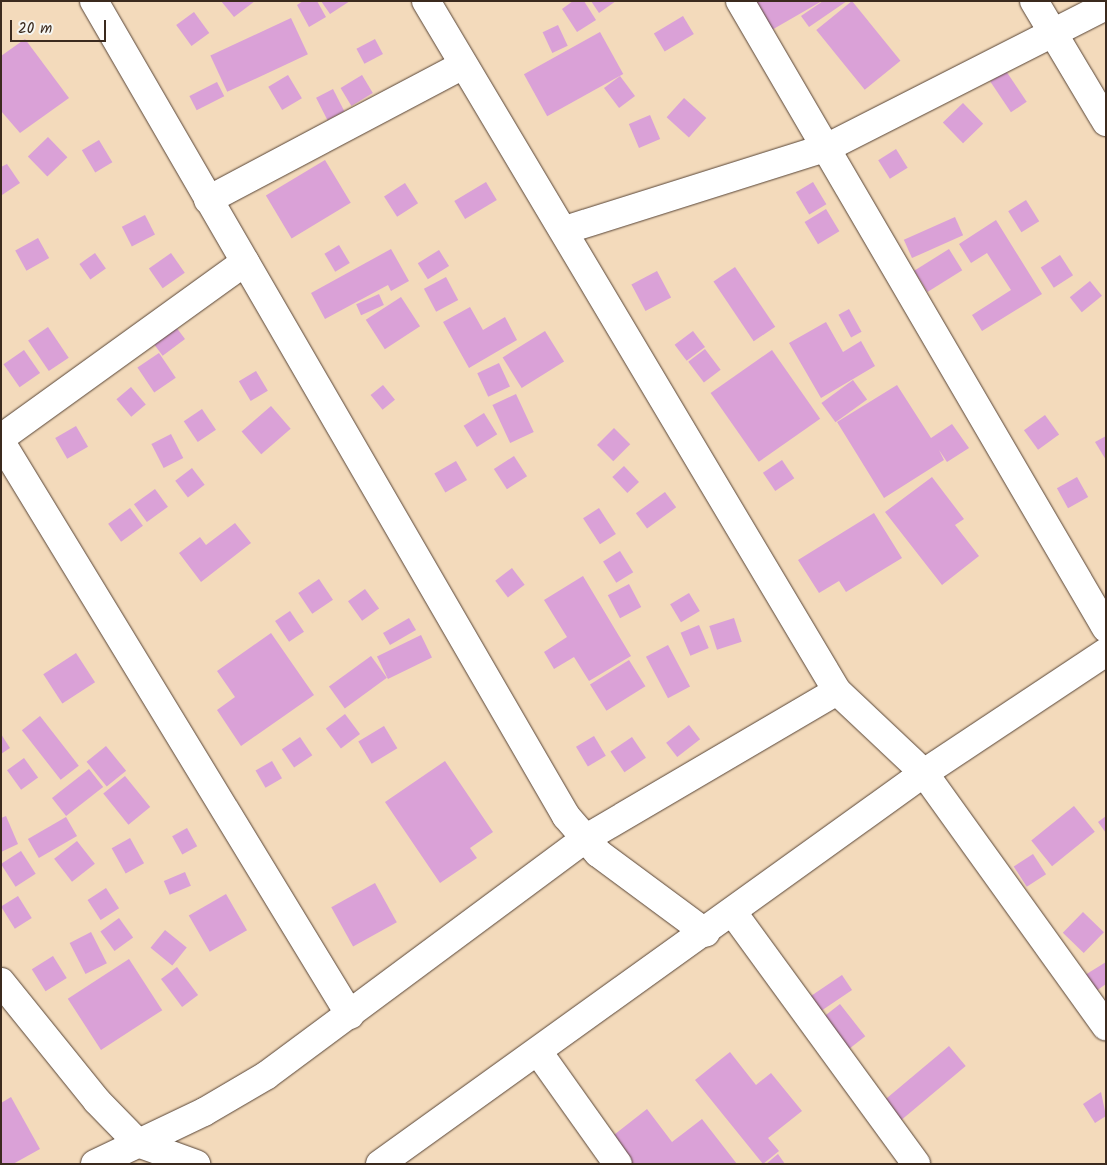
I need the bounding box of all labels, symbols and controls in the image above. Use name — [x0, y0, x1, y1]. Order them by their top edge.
scale bar — [12, 10, 109, 42]
text: 20 m — [18, 17, 52, 41]

